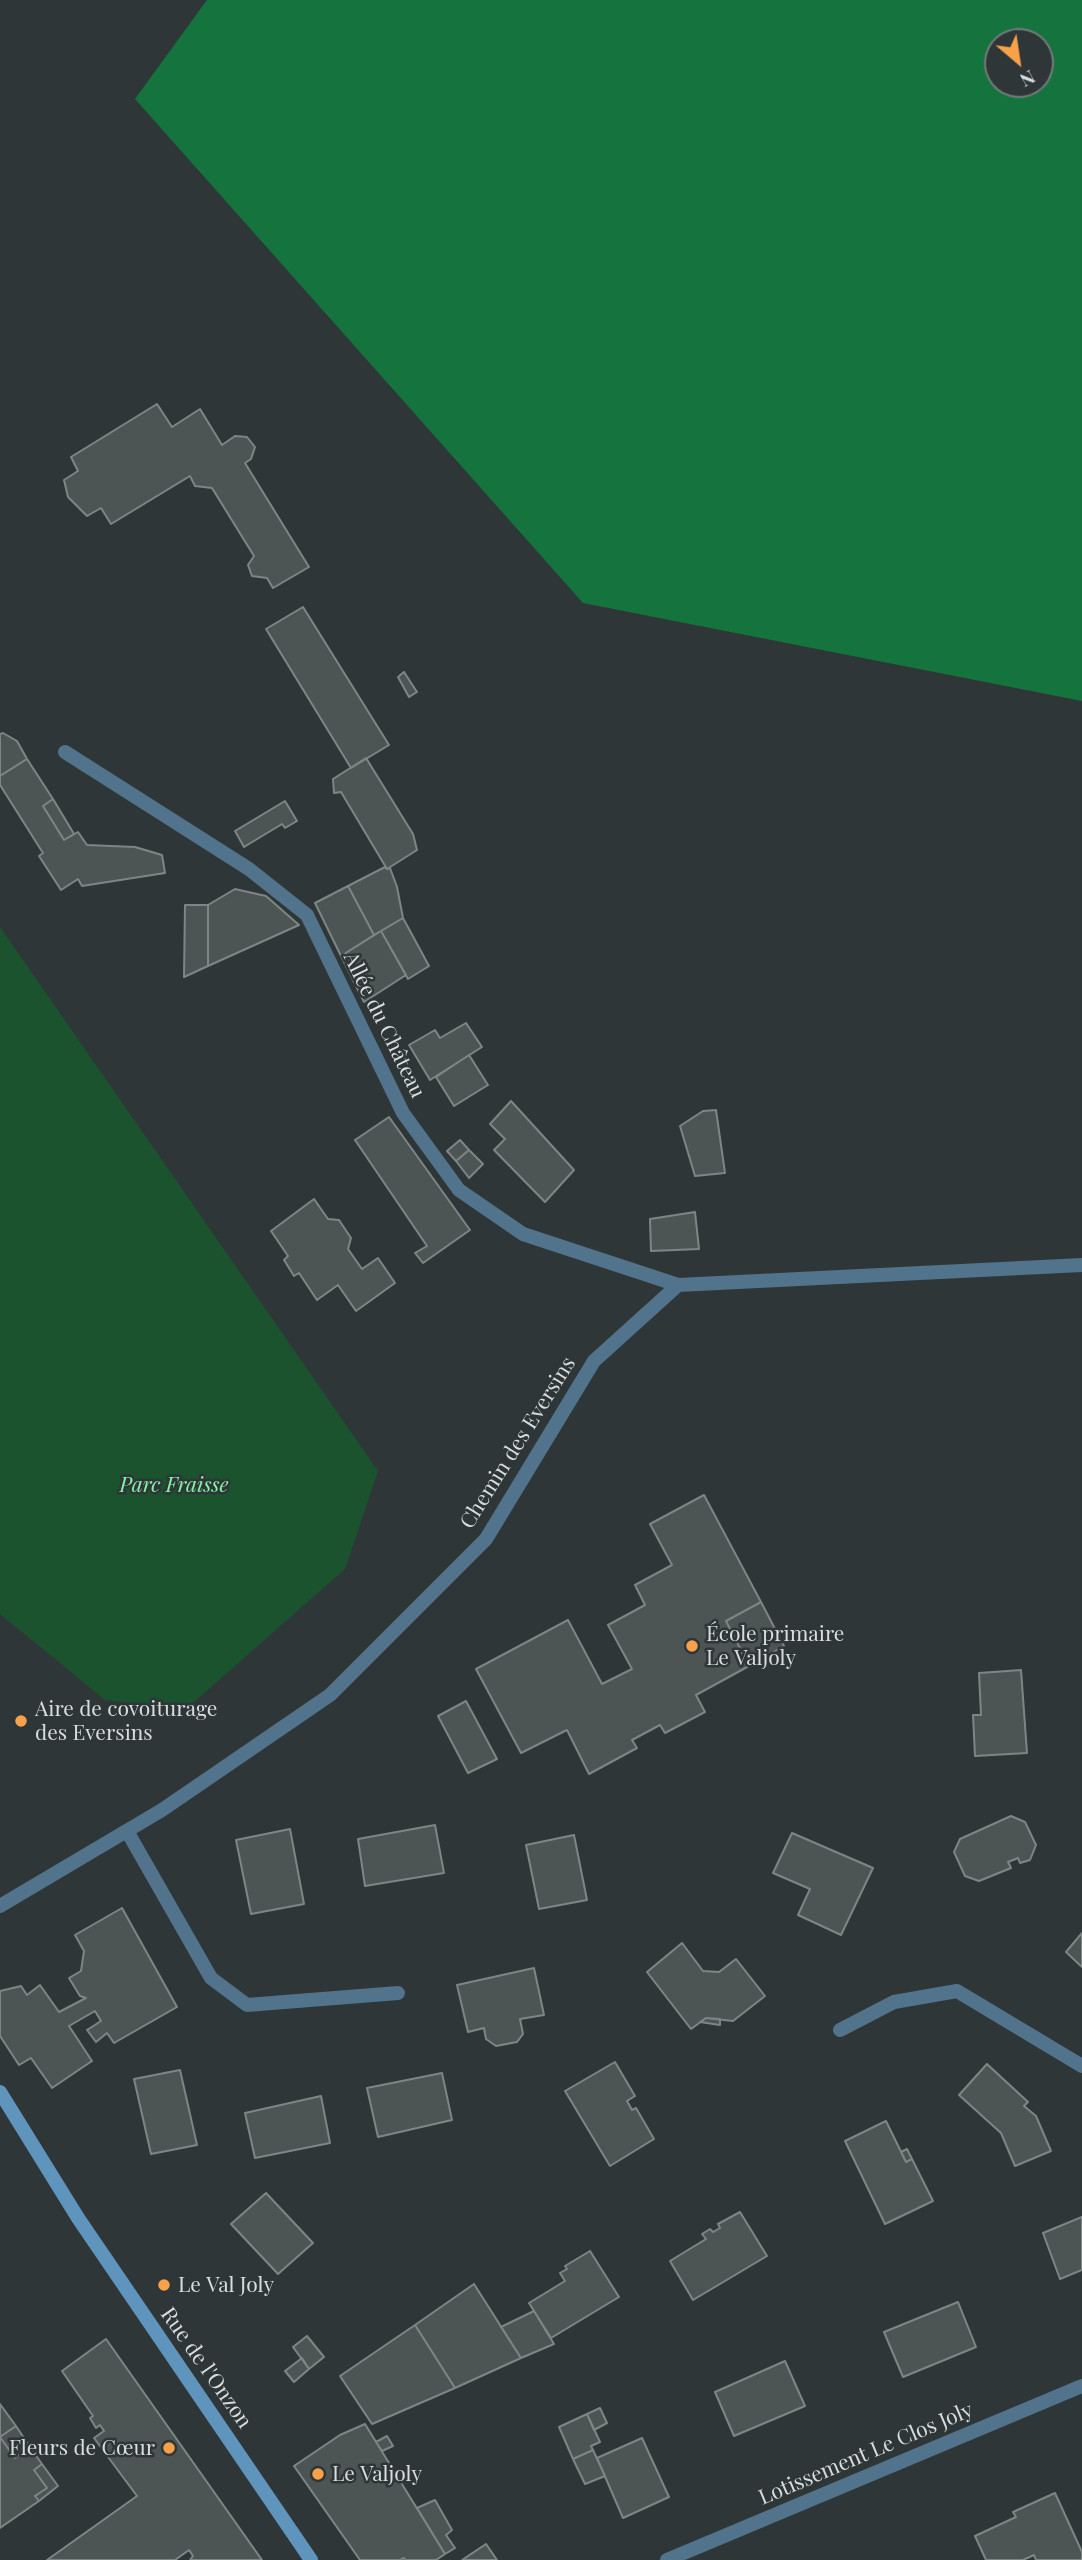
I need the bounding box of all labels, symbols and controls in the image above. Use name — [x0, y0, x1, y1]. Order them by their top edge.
north arrow — [984, 28, 1054, 98]
text: N — [1016, 65, 1041, 94]
street label: Allée du Château — [338, 948, 430, 1102]
street label: Chemin des Eversins — [455, 1352, 581, 1534]
park label: Parc Fraisse — [120, 1472, 228, 1498]
place label: École primaire Le Valjoly — [706, 1621, 844, 1671]
marker: École primaire Le Valjoly — [684, 1638, 700, 1654]
place label: Aire de covoiturage des Eversins — [35, 1696, 217, 1746]
marker: Aire de covoiturage des Eversins — [13, 1713, 29, 1729]
place label: Le Val Joly — [178, 2272, 274, 2298]
marker: Le Val Joly — [156, 2277, 172, 2293]
street label: Rue de l'Onzon — [155, 2303, 257, 2433]
street label: Lotissement Le Clos Joly — [755, 2397, 977, 2511]
place label: Fleurs de Cœur — [9, 2435, 155, 2461]
marker: Fleurs de Cœur — [161, 2440, 177, 2456]
place label: Le Valjoly — [332, 2461, 422, 2487]
marker: Le Valjoly — [310, 2466, 326, 2482]

